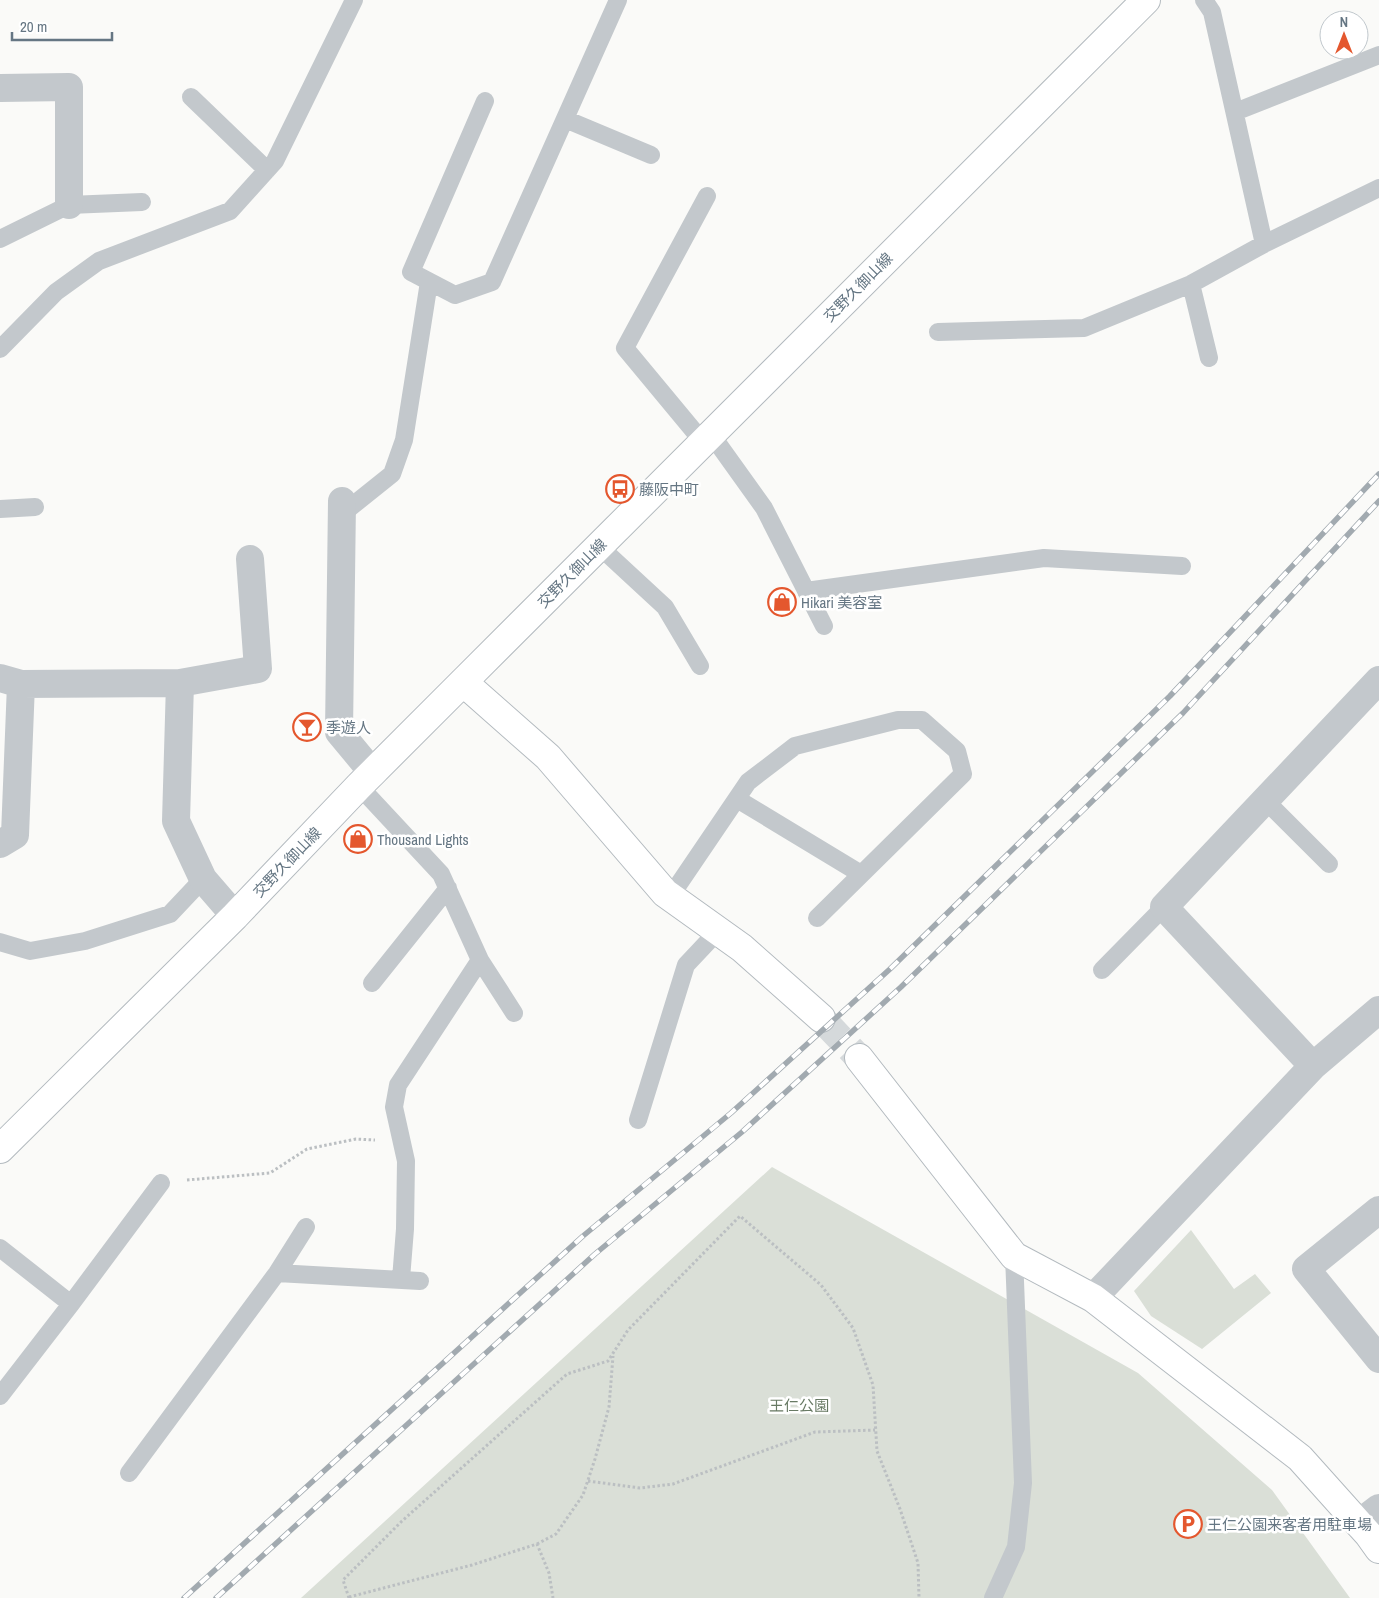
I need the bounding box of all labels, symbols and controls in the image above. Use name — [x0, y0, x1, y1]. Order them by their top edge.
scale bar — [12, 10, 112, 42]
north arrow — [1319, 10, 1369, 60]
text: N — [1340, 13, 1348, 31]
text: 20 m — [20, 16, 47, 37]
street label: 交野久御山線 — [819, 248, 897, 326]
bus stop icon: 藤阪中町 — [605, 474, 635, 504]
place label: 藤阪中町 — [639, 479, 699, 500]
street label: 交野久御山線 — [533, 534, 611, 612]
shop icon: Hikari 美容室 — [767, 587, 797, 617]
place label: Hikari 美容室 — [801, 592, 882, 613]
bar icon: 季遊人 — [292, 712, 322, 742]
place label: 季遊人 — [326, 717, 371, 738]
street label: 交野久御山線 — [248, 822, 326, 902]
shop icon: Thousand Lights — [343, 824, 373, 854]
place label: Thousand Lights — [377, 829, 469, 850]
park label: 王仁公園 — [769, 1395, 829, 1416]
parking icon: 王仁公園来客者用駐車場 — [1173, 1509, 1203, 1539]
place label: 王仁公園来客者用駐車場 — [1207, 1514, 1372, 1535]

